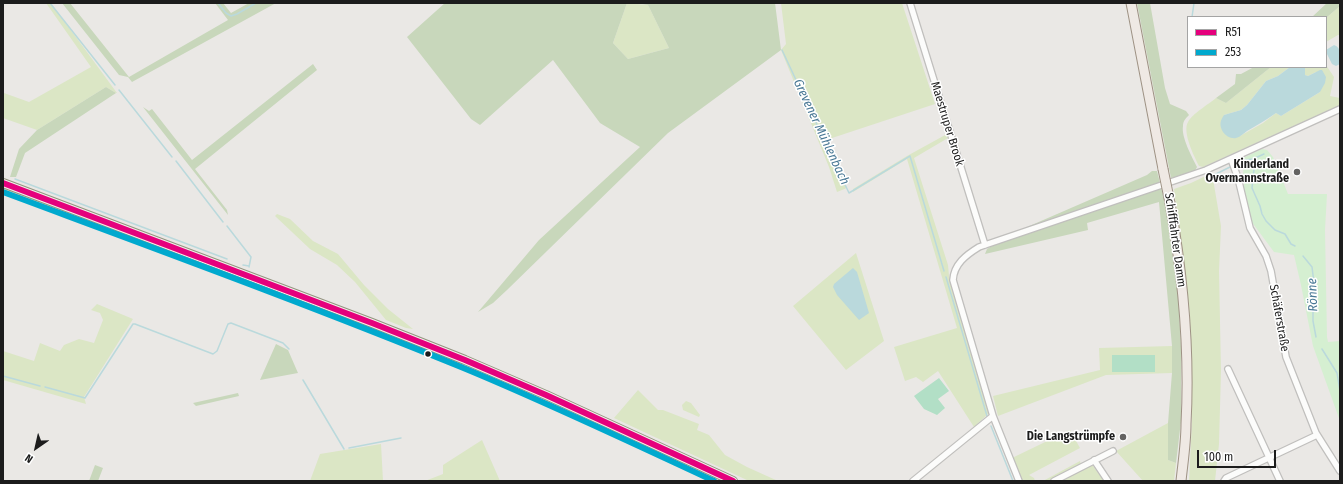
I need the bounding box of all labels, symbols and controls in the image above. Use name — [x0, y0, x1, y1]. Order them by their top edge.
legend — [1187, 16, 1327, 68]
text: R51 — [1225, 25, 1241, 39]
text: 253 — [1225, 45, 1241, 59]
water label: Grevener Mühlenbach — [790, 77, 852, 187]
street label: Maestruper Brook — [927, 80, 967, 168]
place label: Kinderland Overmannstraße — [1206, 158, 1289, 186]
marker: Kinderland Overmannstraße — [1292, 167, 1302, 177]
street label: Schifffahrter Damm — [1161, 192, 1189, 288]
water label: Rönne — [1305, 278, 1321, 312]
street label: Schäferstraße — [1266, 283, 1292, 353]
unlabelled marker — [423, 349, 433, 359]
north arrow — [16, 428, 56, 468]
place label: Die Langstrümpfe — [1027, 430, 1115, 444]
marker: Die Langstrümpfe — [1118, 432, 1128, 442]
scale bar — [1199, 442, 1278, 468]
text: 100 m — [1204, 450, 1233, 464]
text: N — [23, 451, 35, 466]

